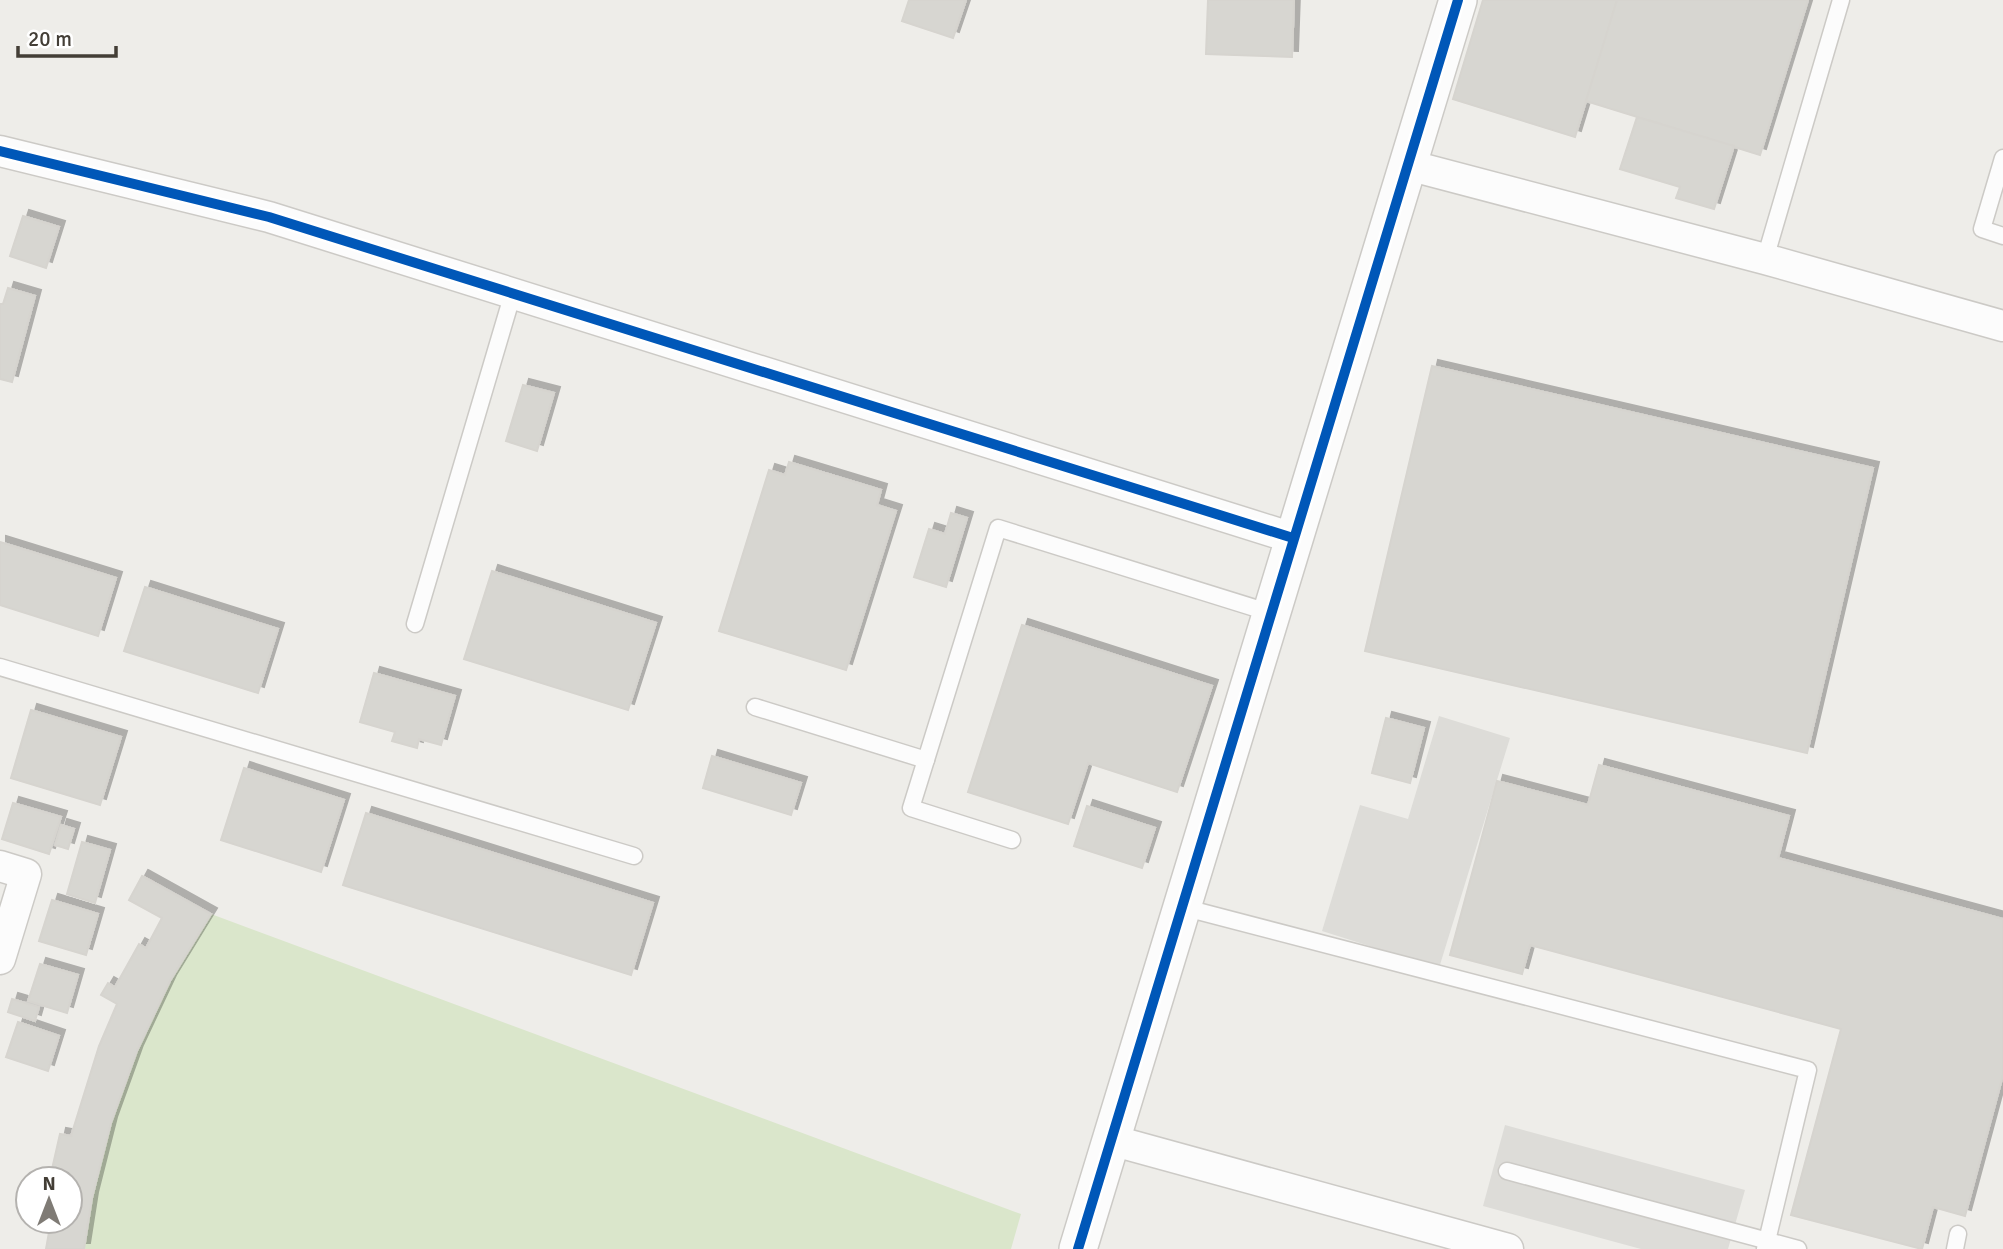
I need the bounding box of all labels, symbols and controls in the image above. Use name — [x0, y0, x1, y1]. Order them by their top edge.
scale bar — [18, 14, 116, 58]
text: 20 m — [28, 26, 72, 52]
north arrow — [14, 1165, 84, 1235]
text: N — [42, 1172, 56, 1196]

